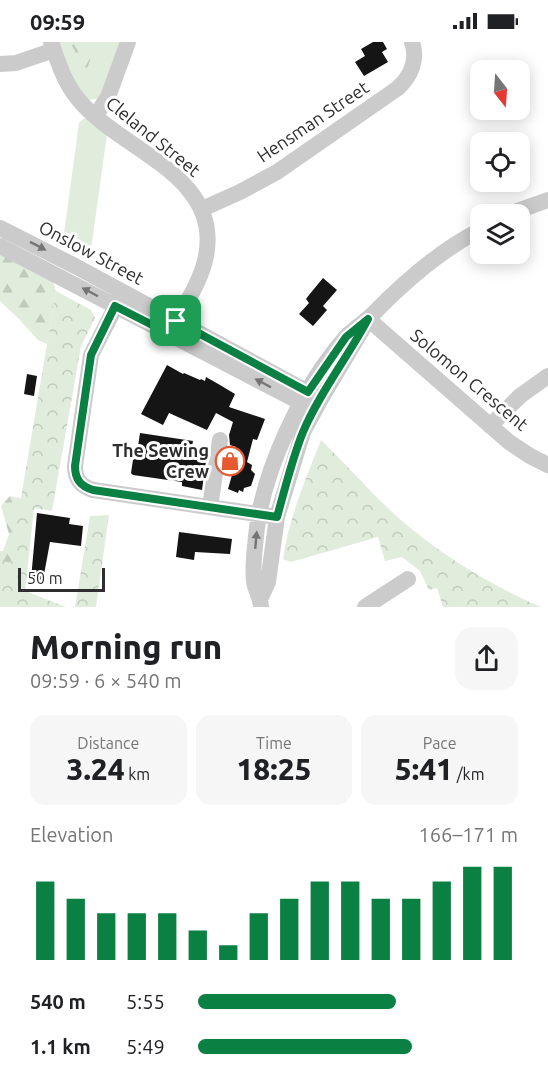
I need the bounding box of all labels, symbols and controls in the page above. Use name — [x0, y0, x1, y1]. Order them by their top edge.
text: 09:59 — [30, 9, 85, 34]
north arrow — [470, 60, 530, 120]
map controls — [470, 60, 530, 264]
street label: Hensman Street — [253, 77, 372, 166]
street label: Cleland Street — [103, 92, 205, 180]
button: locate — [470, 132, 530, 192]
button: layers — [470, 204, 530, 264]
street label: Onslow Street — [36, 216, 147, 288]
one-way arrow — [29, 241, 46, 251]
one-way arrow — [82, 287, 99, 297]
pin — [150, 295, 201, 346]
icon: arrive — [159, 304, 192, 337]
street label: Solomon Crescent — [407, 324, 532, 434]
one-way arrow — [254, 378, 271, 388]
place label: The Sewing Crew — [112, 440, 209, 481]
shop icon: The Sewing Crew — [214, 445, 246, 477]
one-way arrow — [251, 531, 261, 550]
scale bar — [18, 565, 105, 592]
text: 50 m — [27, 569, 63, 587]
button: share — [455, 627, 518, 690]
text: Morning run — [30, 628, 222, 665]
text: 09:59 · 6 × 540 m — [30, 669, 182, 692]
text: Distance — [77, 734, 139, 752]
text: Time — [256, 734, 292, 752]
text: Pace — [423, 734, 457, 752]
text: 3.24 — [66, 752, 125, 786]
text: 18:25 — [236, 752, 312, 786]
text: 5:41 — [395, 752, 453, 786]
text: km — [125, 765, 150, 783]
text: /km — [453, 765, 484, 783]
text: Elevation — [30, 823, 113, 846]
text: 166–171 m — [419, 823, 518, 846]
text: 540 m — [30, 990, 86, 1013]
text: 5:55 — [126, 990, 165, 1013]
text: 1.1 km — [30, 1035, 91, 1058]
text: 5:49 — [126, 1035, 165, 1058]

